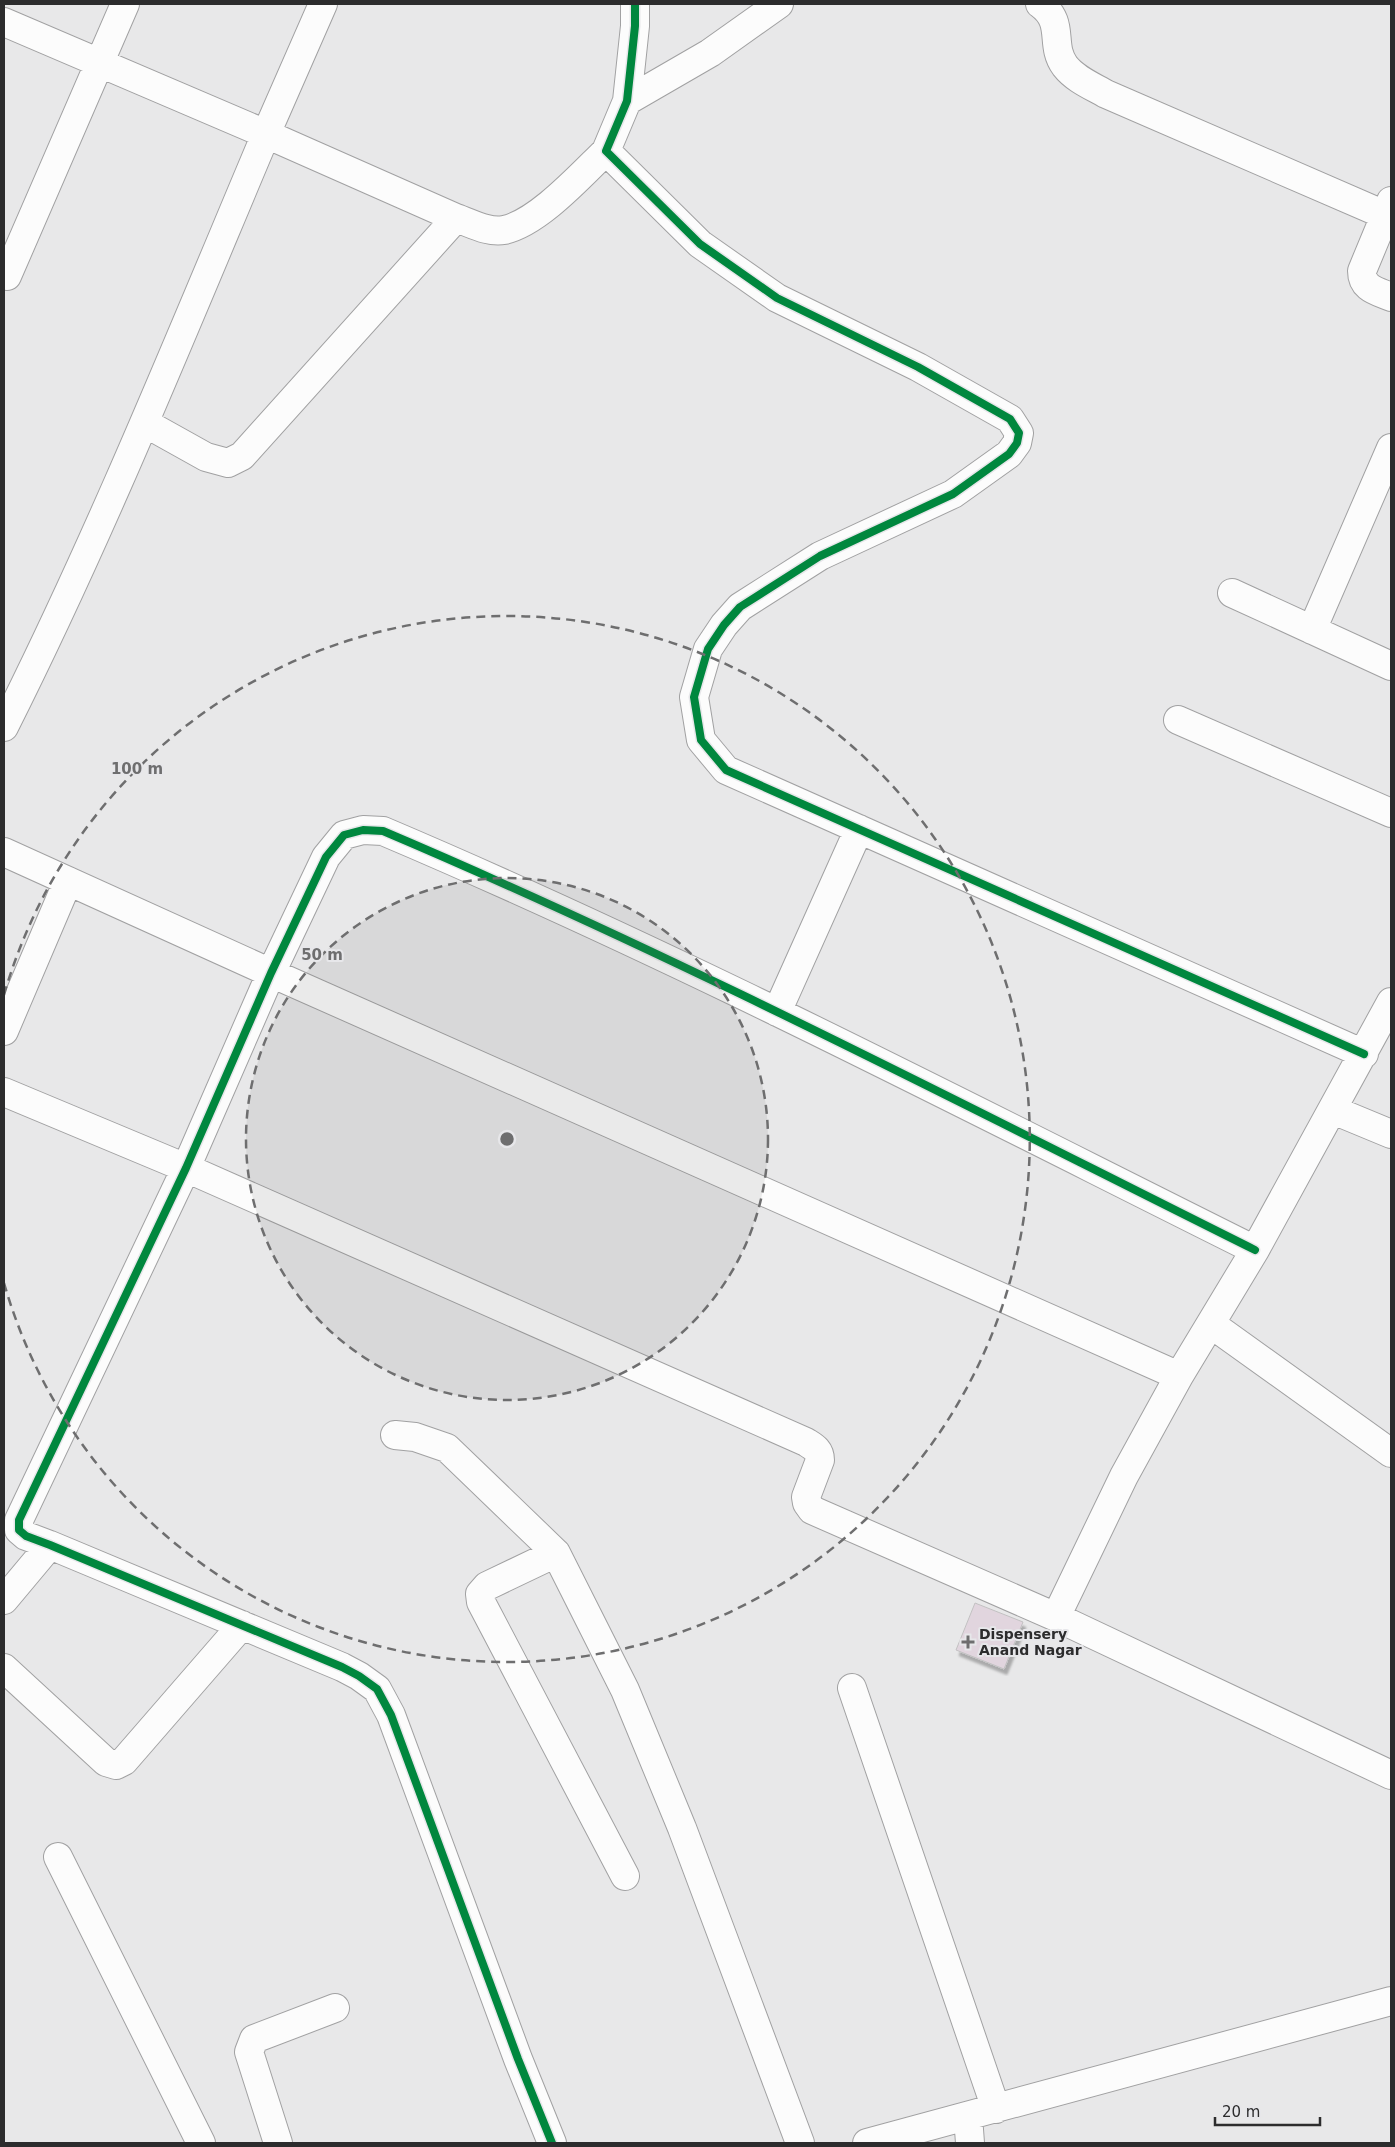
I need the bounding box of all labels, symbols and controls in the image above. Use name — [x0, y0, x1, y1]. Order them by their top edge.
text: 100 m — [111, 760, 163, 778]
text: 50 m — [301, 946, 343, 964]
centre of rings — [498, 1130, 516, 1148]
place label: Dispensery Anand Nagar — [979, 1626, 1082, 1658]
marker: Dispensery Anand Nagar — [961, 1635, 975, 1649]
scale bar — [1215, 2094, 1320, 2126]
text: 20 m — [1222, 2103, 1260, 2121]

